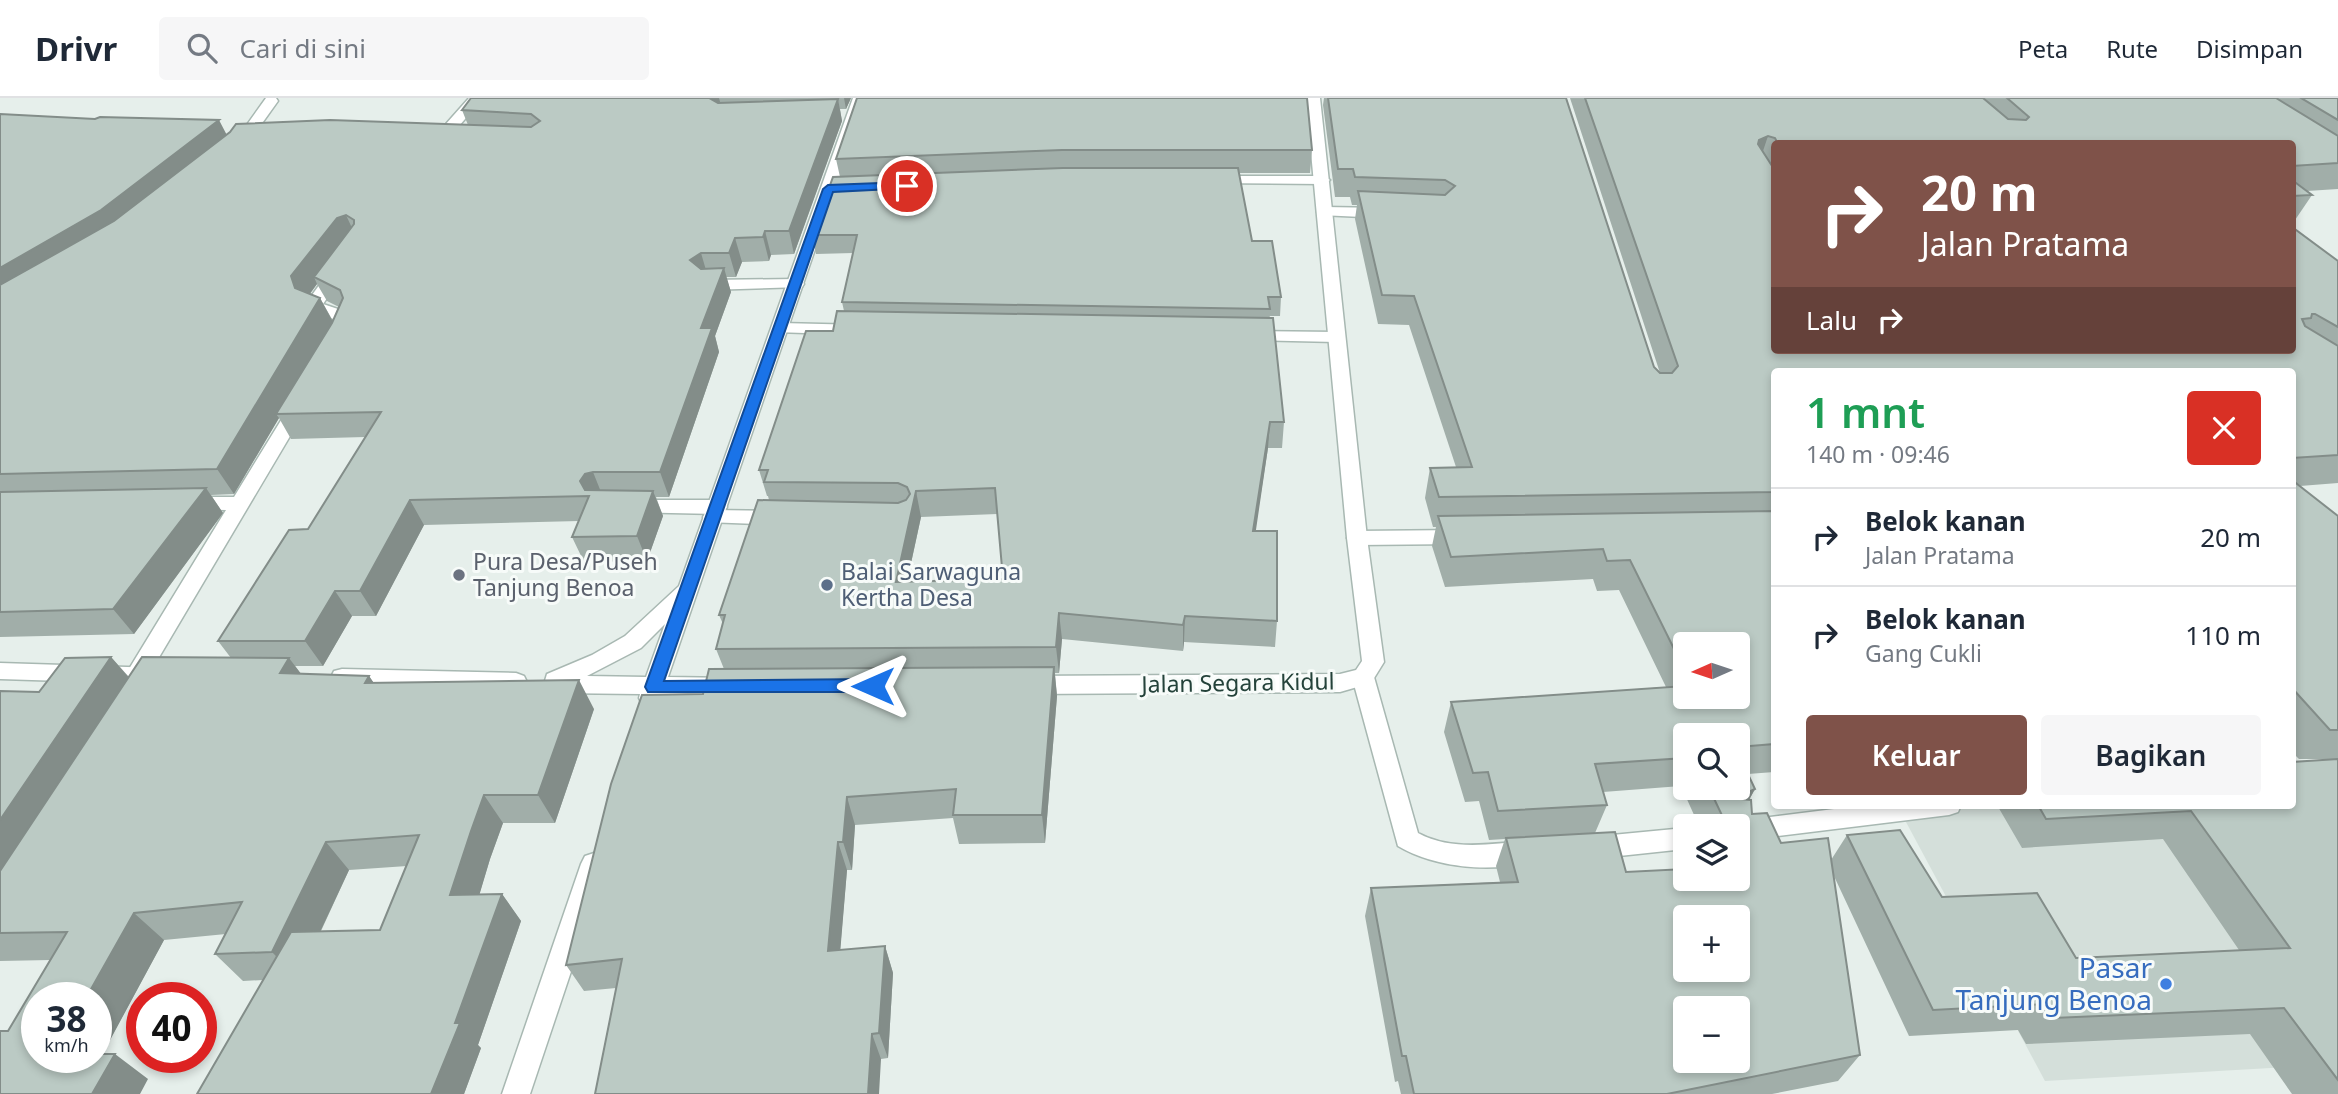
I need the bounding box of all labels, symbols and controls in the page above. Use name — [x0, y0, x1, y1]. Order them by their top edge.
search box — [159, 17, 649, 80]
text: Drivr — [35, 26, 117, 71]
icon: search — [183, 29, 221, 67]
text: Cari di sini — [239, 30, 366, 66]
text: Peta — [2018, 32, 2068, 65]
text: Rute — [2106, 32, 2158, 65]
text: Disimpan — [2196, 32, 2303, 65]
pin — [877, 156, 937, 216]
text: 20 m — [1921, 159, 2038, 225]
icon: arrive — [888, 167, 926, 205]
icon: right — [1806, 168, 1897, 259]
text: Jalan Pratama — [1921, 222, 2129, 265]
icon: right — [1871, 301, 1909, 339]
text: Lalu — [1806, 302, 1857, 338]
text: 1 mnt — [1806, 383, 1925, 440]
button: close — [2187, 391, 2261, 465]
text: 140 m · 09:46 — [1806, 438, 1950, 470]
text: Belok kanan — [1865, 503, 2026, 539]
icon: right — [1806, 518, 1844, 556]
text: 20 m — [2200, 519, 2261, 555]
text: Jalan Pratama — [1865, 539, 2015, 571]
place label: Pura Desa/Puseh Tanjung Benoa — [473, 545, 658, 603]
place label: Balai Sarwaguna Kertha Desa — [841, 555, 1021, 613]
marker: Pura Desa/Puseh Tanjung Benoa — [451, 567, 467, 583]
marker: Balai Sarwaguna Kertha Desa — [819, 577, 835, 593]
text: Belok kanan — [1865, 601, 2026, 637]
icon: right — [1806, 616, 1844, 654]
text: 110 m — [2185, 617, 2261, 653]
north arrow — [1673, 632, 1750, 709]
map controls — [1673, 632, 1750, 1073]
text: Gang Cukli — [1865, 637, 1982, 669]
position arrow — [836, 649, 910, 723]
street label: Jalan Segara Kidul — [1139, 664, 1335, 700]
button: Keluar — [1806, 715, 2027, 795]
button: Bagikan — [2041, 715, 2261, 795]
button: search — [1673, 723, 1750, 800]
button: layers — [1673, 814, 1750, 891]
button: + — [1673, 905, 1750, 982]
place label: Pasar Tanjung Benoa — [1955, 948, 2152, 1018]
marker: Pasar Tanjung Benoa — [2158, 976, 2174, 992]
speed limit sign: 40 — [126, 982, 217, 1073]
text: 38 — [46, 995, 87, 1042]
button: − — [1673, 996, 1750, 1073]
text: km/h — [44, 1033, 89, 1057]

